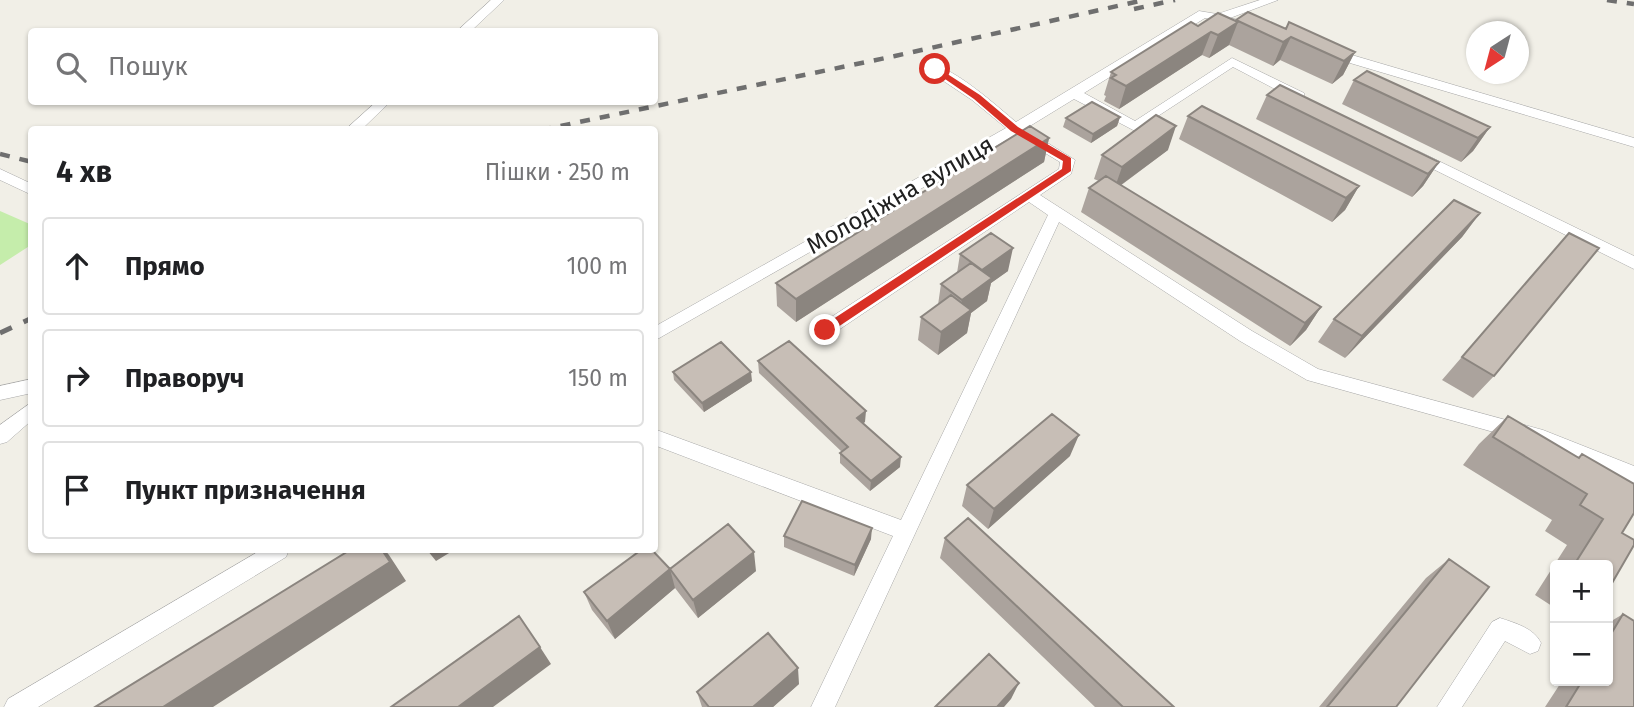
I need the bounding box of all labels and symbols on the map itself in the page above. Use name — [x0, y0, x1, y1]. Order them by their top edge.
north arrow — [1466, 21, 1529, 84]
route start — [919, 53, 950, 84]
street label: Молодіжна вулиця — [801, 130, 999, 260]
route end — [809, 314, 840, 345]

